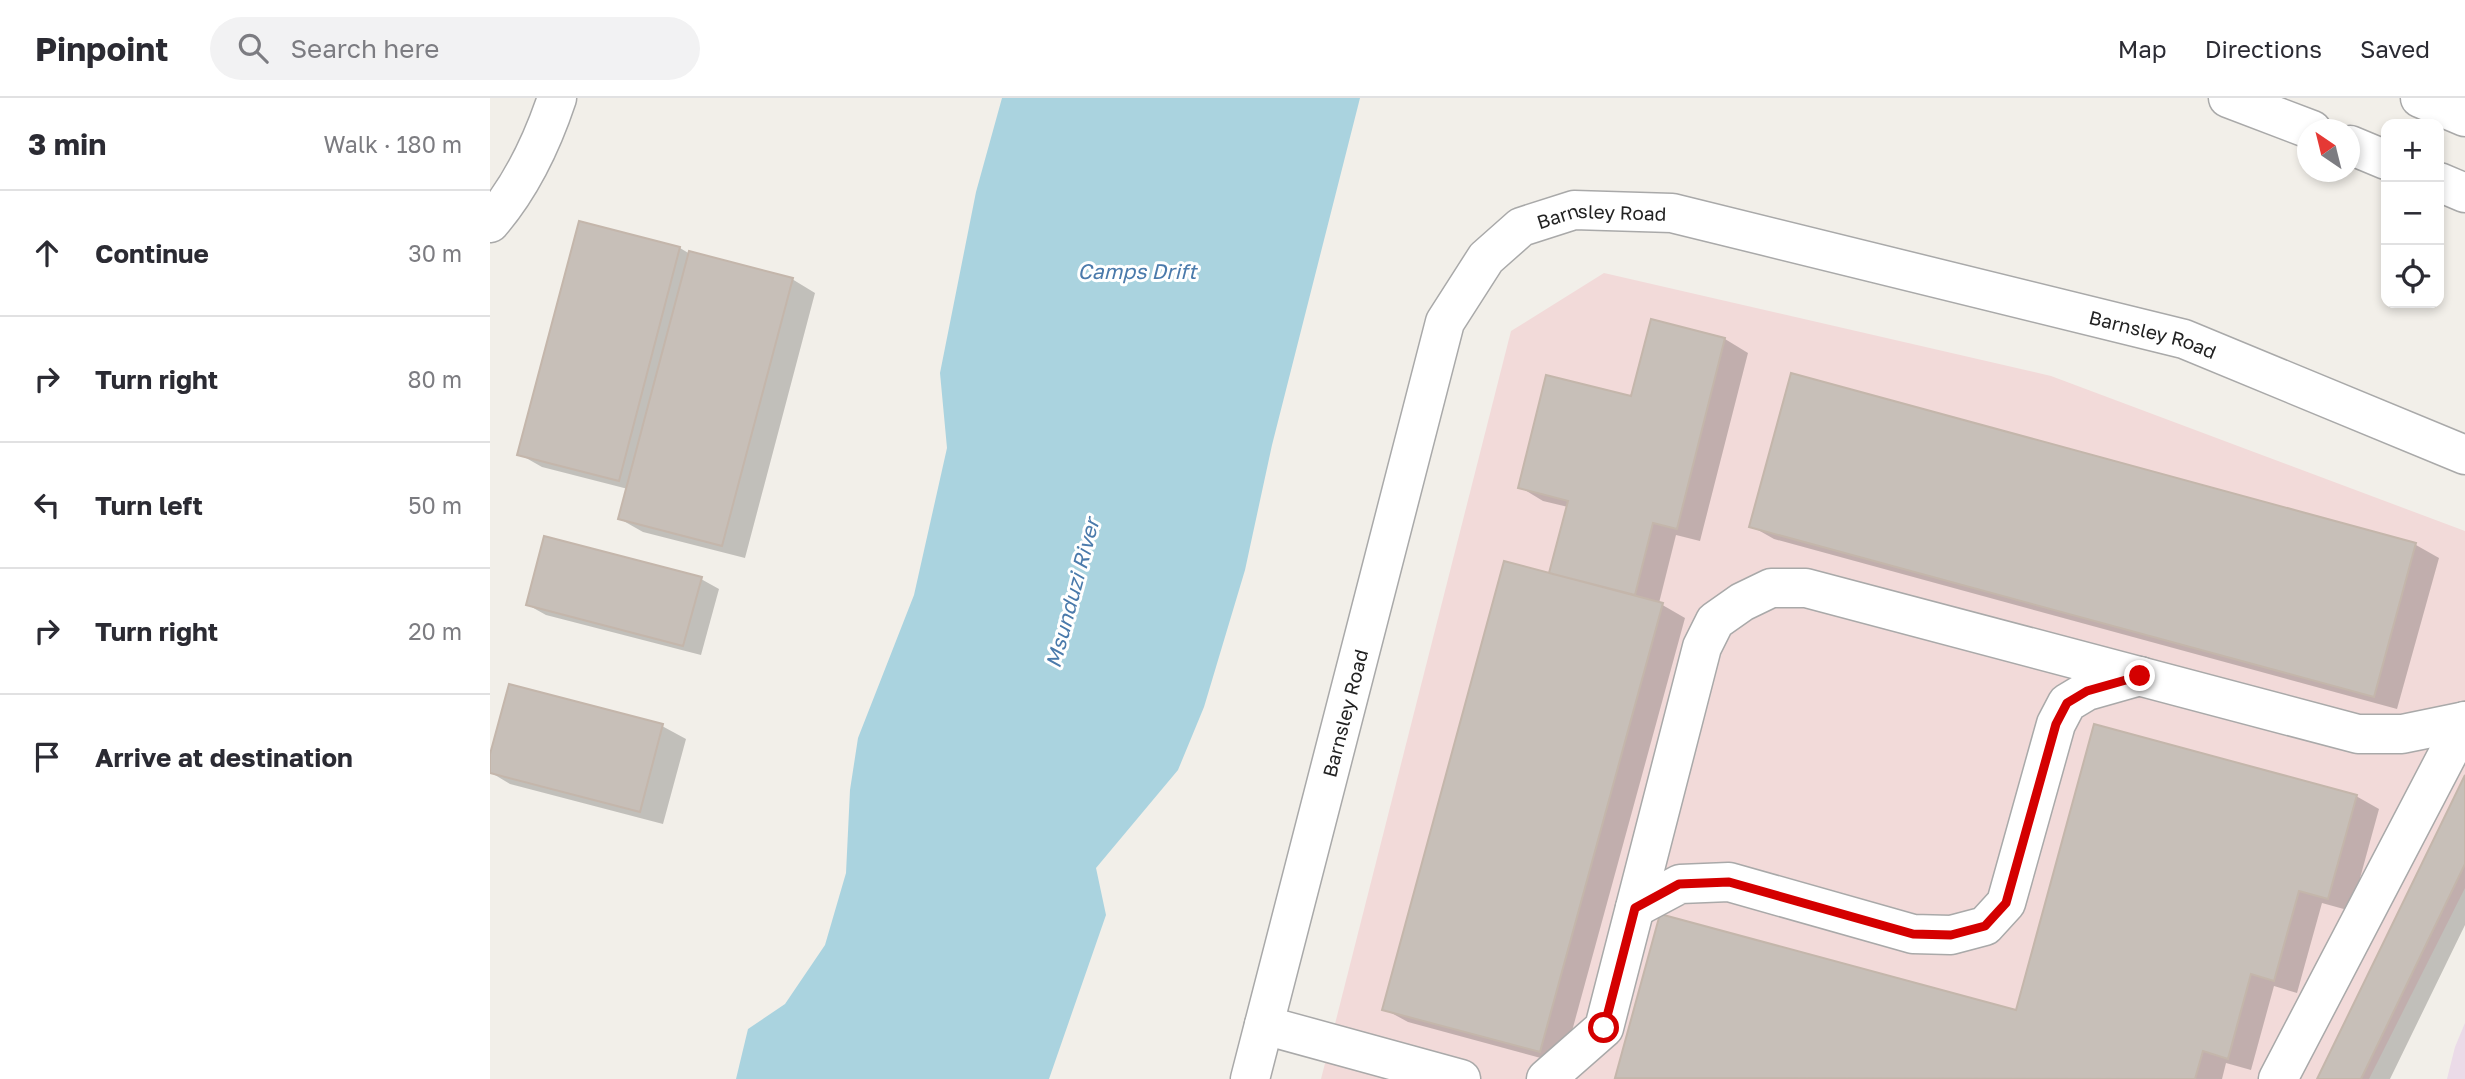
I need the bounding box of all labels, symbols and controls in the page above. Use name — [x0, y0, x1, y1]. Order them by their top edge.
search box — [210, 17, 700, 80]
text: Pinpoint — [35, 29, 168, 68]
icon: search — [234, 29, 272, 67]
text: Search here — [290, 33, 439, 64]
text: Map — [2118, 34, 2167, 63]
text: Directions — [2205, 34, 2322, 63]
text: Saved — [2360, 34, 2430, 63]
north arrow — [2297, 119, 2360, 182]
map controls — [2381, 119, 2444, 308]
button: + — [2381, 119, 2444, 182]
text: 3 min — [28, 126, 106, 162]
text: Walk · 180 m — [324, 130, 462, 158]
button: − — [2381, 182, 2444, 245]
street label: Barnsley Road — [1534, 198, 1667, 233]
icon: ahead — [28, 234, 66, 272]
text: Continue — [95, 238, 209, 269]
text: 30 m — [408, 239, 462, 267]
button: locate — [2381, 245, 2444, 308]
water label: Camps Drift — [1078, 258, 1199, 284]
street label: Barnsley Road — [2087, 305, 2220, 363]
icon: right — [28, 360, 66, 398]
text: Turn right — [95, 364, 218, 395]
text: 80 m — [408, 365, 462, 393]
icon: left — [28, 486, 66, 524]
text: Turn left — [95, 490, 203, 521]
text: 50 m — [408, 491, 462, 519]
water label: Msunduzi River — [1040, 513, 1105, 671]
icon: right — [28, 612, 66, 650]
text: Turn right — [95, 616, 218, 647]
text: 20 m — [408, 617, 462, 645]
street label: Barnsley Road — [1317, 647, 1372, 779]
route end — [2124, 660, 2155, 691]
icon: arrive — [28, 738, 66, 776]
text: Arrive at destination — [95, 742, 353, 773]
route start — [1588, 1012, 1619, 1043]

